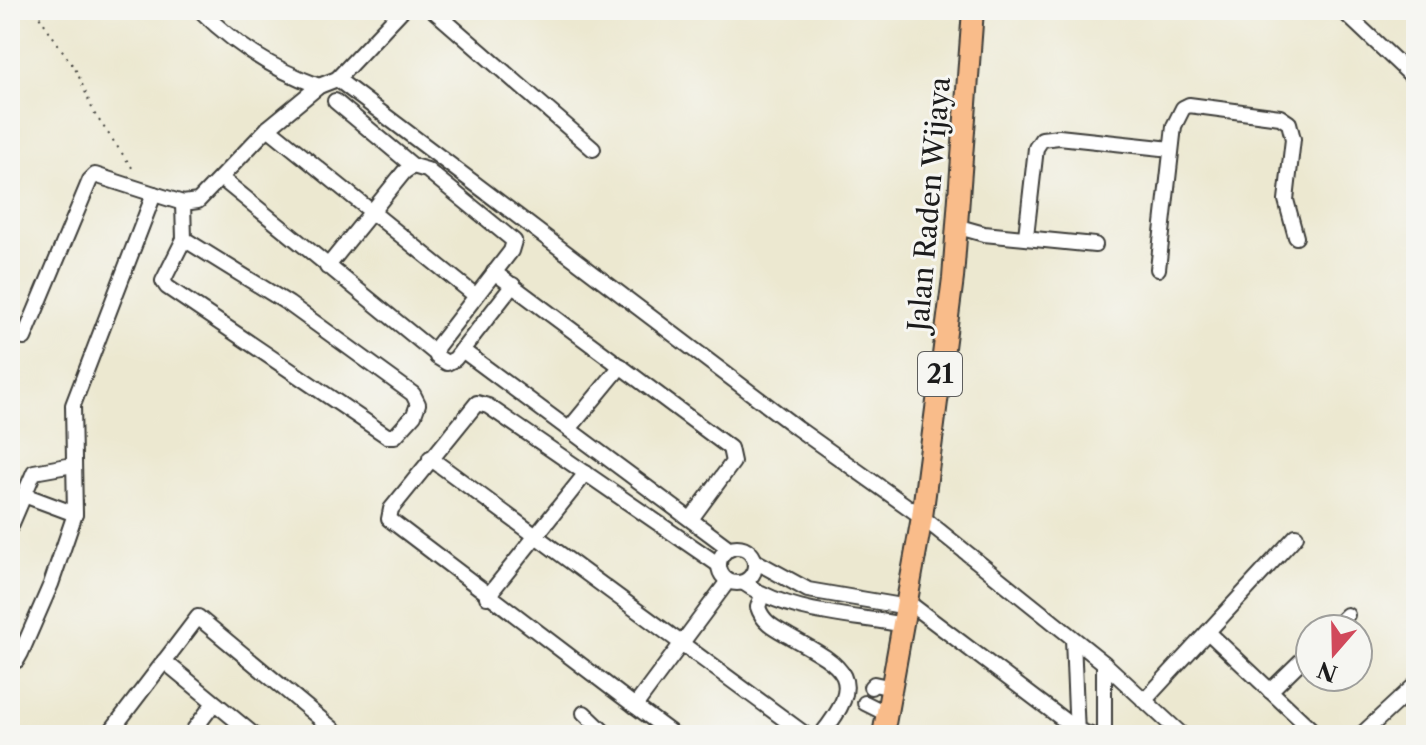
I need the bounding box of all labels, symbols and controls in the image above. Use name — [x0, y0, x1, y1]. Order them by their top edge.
street label: Jalan Raden Wijaya — [901, 75, 957, 337]
road number: 21 — [918, 352, 962, 396]
north arrow — [1294, 613, 1374, 693]
text: N — [1314, 655, 1341, 687]

